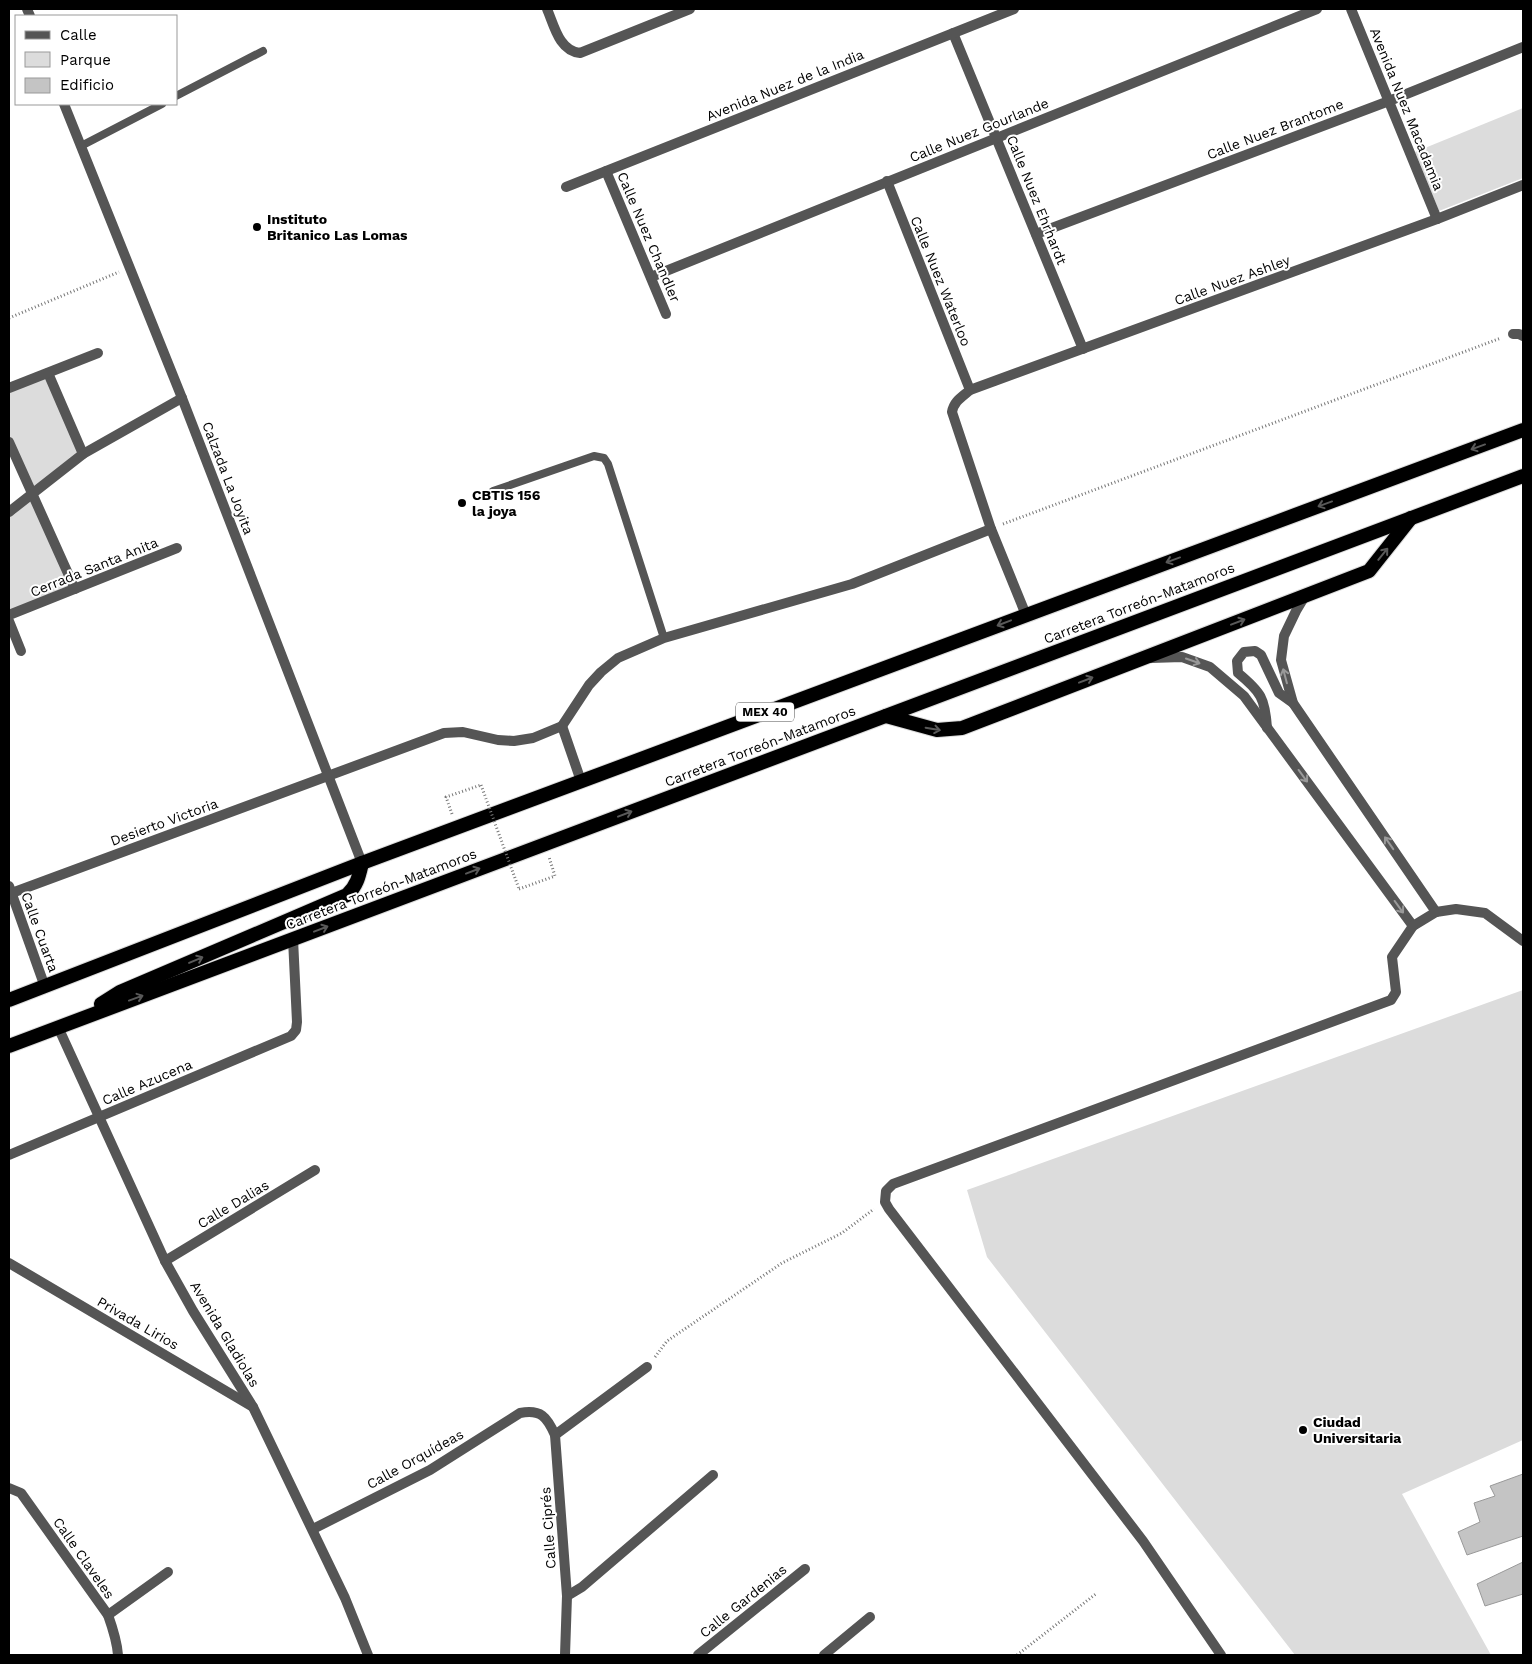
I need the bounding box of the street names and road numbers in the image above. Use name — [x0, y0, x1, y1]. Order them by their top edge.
street label: Avenida Nuez Macadamia — [1367, 25, 1447, 193]
street label: Avenida Nuez de la India — [704, 46, 866, 124]
street label: Calle Nuez Gourlande — [907, 95, 1051, 165]
street label: Calle Nuez Brantome — [1204, 96, 1346, 162]
street label: Calle Nuez Ehrhardt — [1004, 133, 1070, 267]
street label: Calle Nuez Chandler — [614, 170, 684, 305]
street label: Calle Nuez Waterloo — [908, 214, 974, 348]
street label: Calle Nuez Ashley — [1172, 251, 1293, 308]
street label: Calzada La Joyita — [199, 419, 257, 537]
street label: Cerrada Santa Anita — [28, 534, 160, 600]
street label: Carretera Torreón-Matamoros — [1041, 559, 1237, 647]
street label: Carretera Torreón-Matamoros — [662, 702, 858, 790]
road number: MEX 40 — [736, 702, 794, 722]
street label: Desierto Victoria — [108, 795, 220, 849]
street label: Carretera Torreón-Matamoros — [283, 845, 479, 933]
street label: Calle Cuarta — [18, 890, 62, 974]
street label: Calle Azucena — [100, 1056, 194, 1108]
street label: Calle Dalias — [194, 1176, 272, 1232]
street label: Avenida Gladiolas — [187, 1278, 263, 1390]
street label: Privada Lirios — [94, 1293, 182, 1353]
street label: Calle Orquídeas — [364, 1426, 466, 1492]
street label: Calle Ciprés — [537, 1487, 559, 1569]
street label: Calle Claveles — [50, 1514, 118, 1602]
street label: Calle Gardenias — [696, 1561, 790, 1641]

